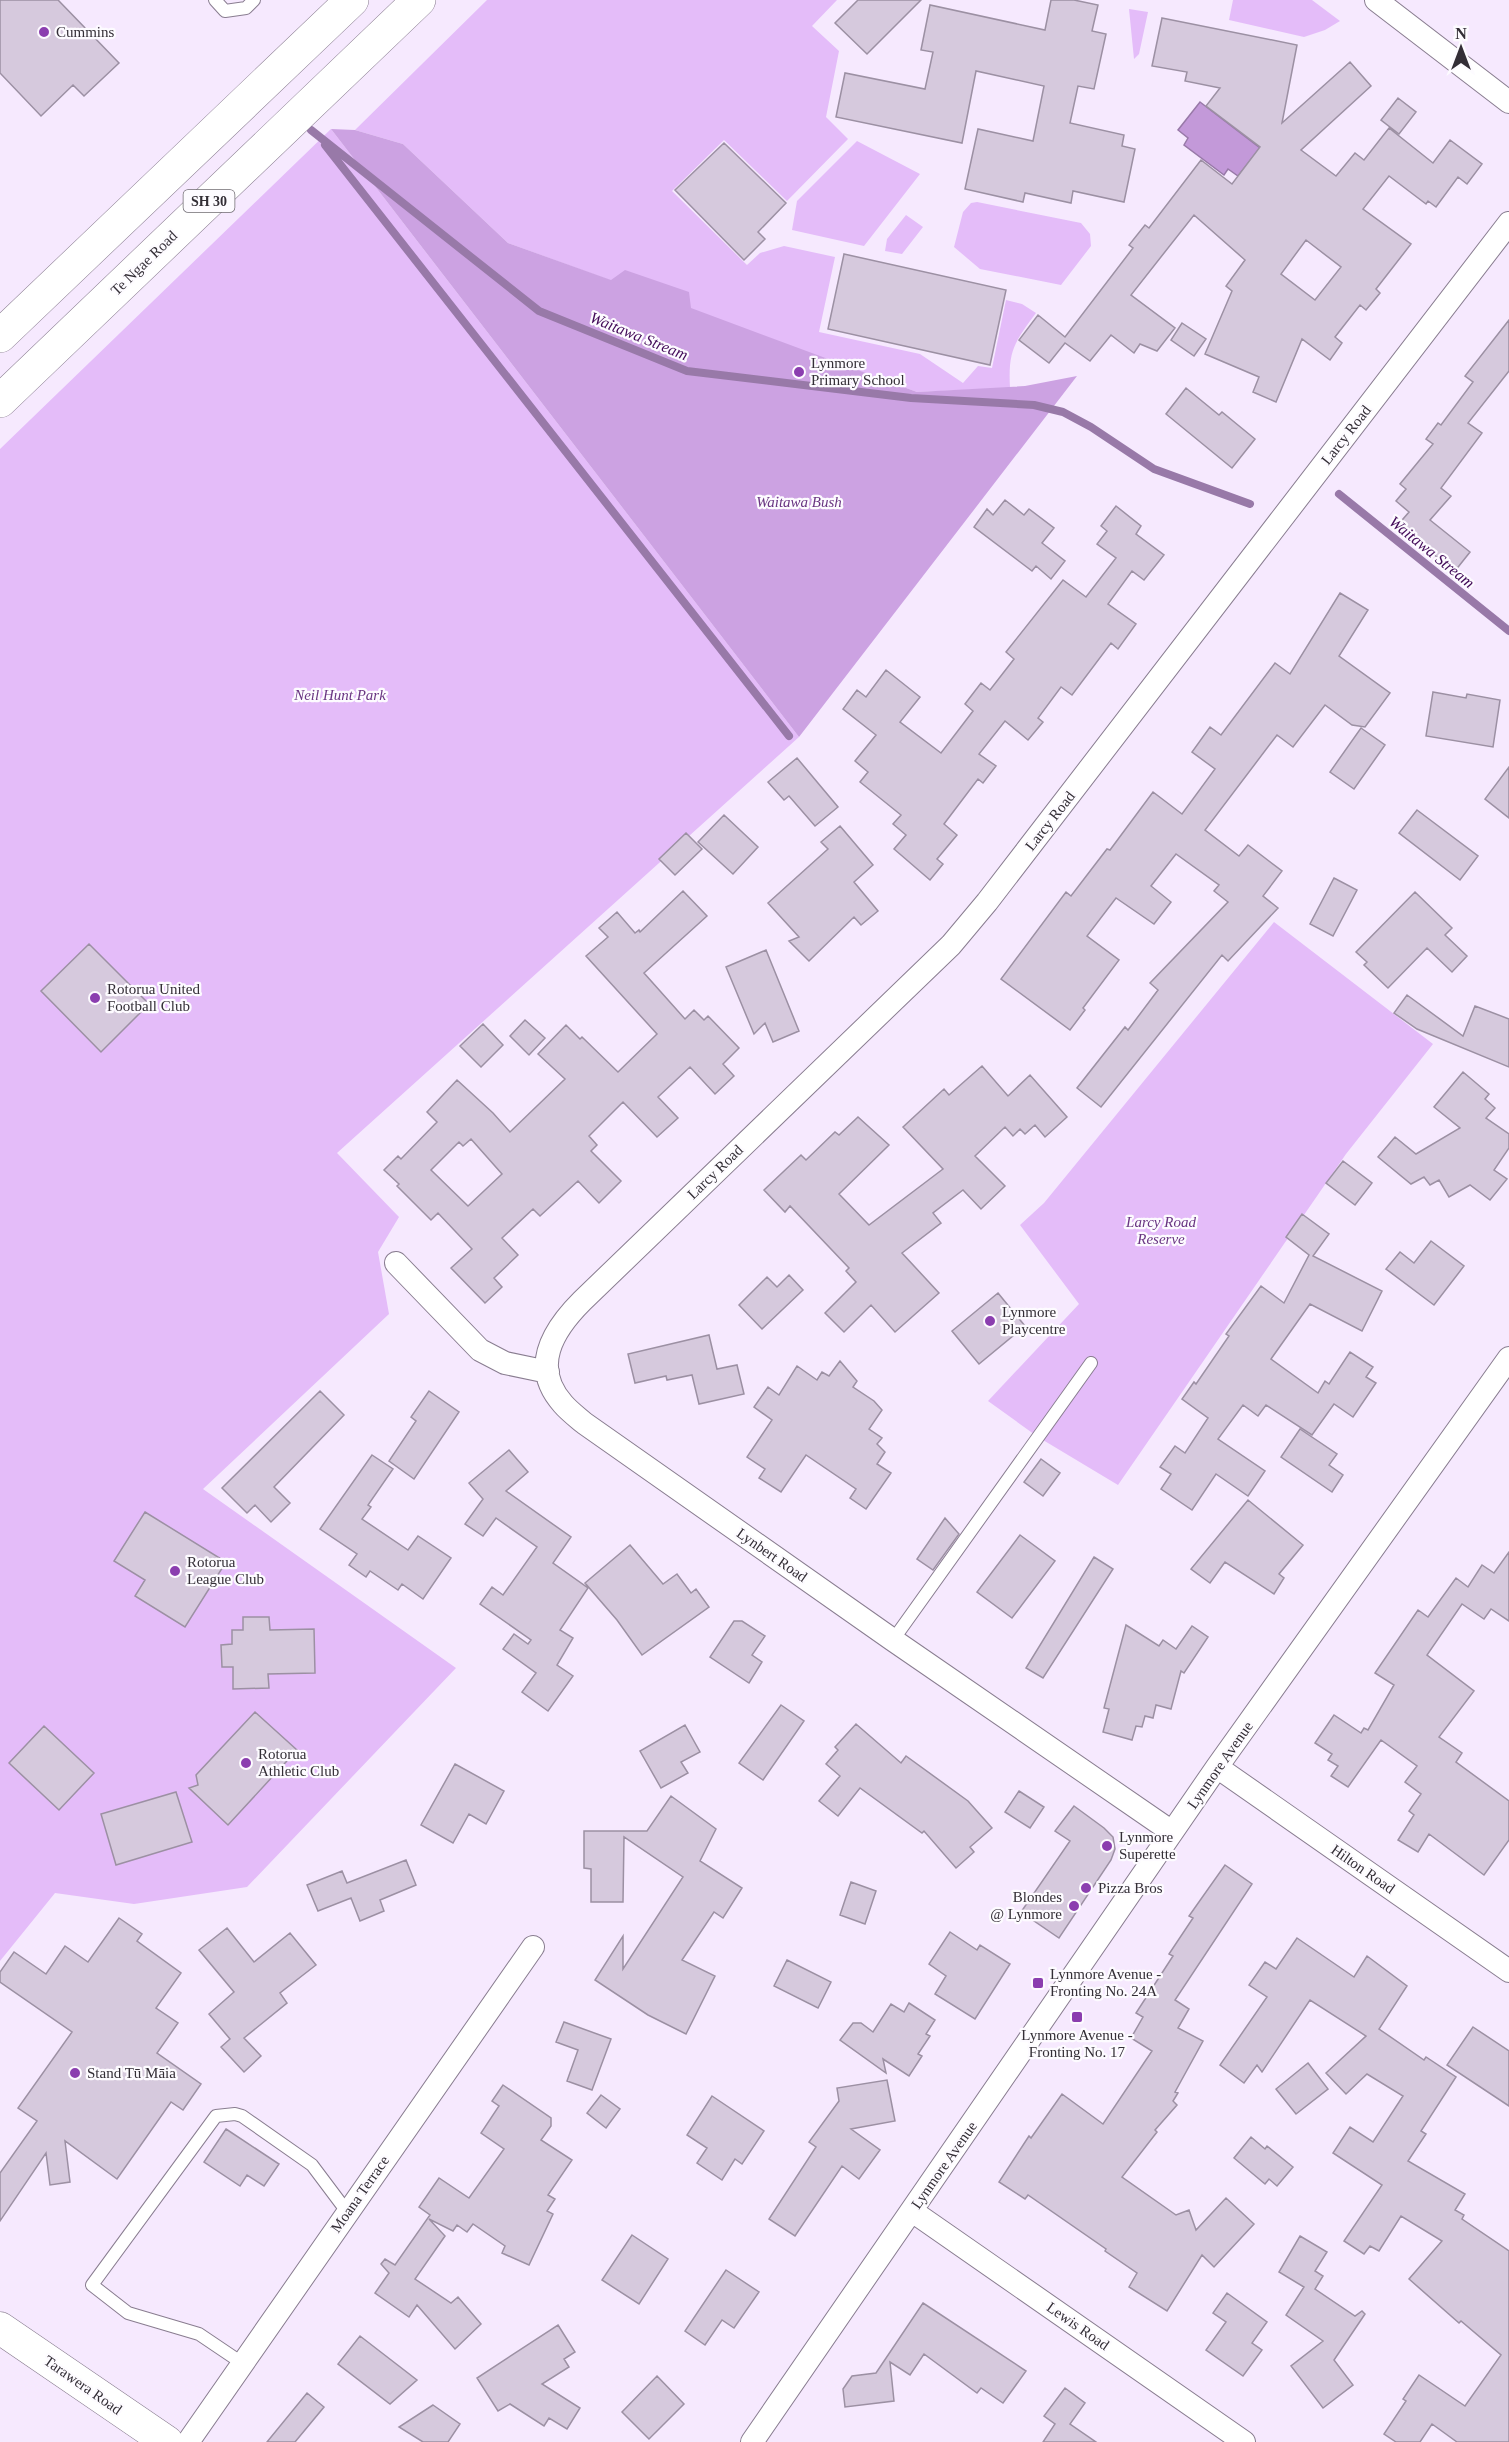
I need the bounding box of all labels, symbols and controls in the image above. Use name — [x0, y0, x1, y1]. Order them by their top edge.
north arrow — [1431, 18, 1491, 78]
place label: Cummins — [56, 24, 115, 40]
marker: Cummins — [37, 25, 51, 39]
text: N — [1455, 25, 1467, 42]
road number: SH 30 — [184, 190, 234, 212]
street label: Te Ngae Road — [108, 227, 181, 298]
water label: Waitawa Stream — [588, 309, 690, 363]
place label: Lynmore Primary School — [811, 355, 905, 388]
marker: Lynmore Primary School — [792, 365, 806, 379]
street label: Larcy Road — [1318, 402, 1374, 468]
park label: Waitawa Bush — [756, 494, 842, 510]
water label: Waitawa Stream — [1386, 513, 1478, 591]
park label: Neil Hunt Park — [293, 687, 386, 703]
street label: Larcy Road — [1022, 788, 1078, 854]
place label: Rotorua United Football Club — [107, 981, 200, 1014]
marker: Rotorua United Football Club — [88, 991, 102, 1005]
street label: Larcy Road — [684, 1141, 746, 1202]
park label: Larcy Road Reserve — [1125, 1214, 1196, 1247]
place label: Lynmore Playcentre — [1002, 1304, 1066, 1337]
marker: Lynmore Playcentre — [983, 1314, 997, 1328]
street label: Lynbert Road — [734, 1525, 811, 1585]
place label: Rotorua League Club — [187, 1554, 264, 1587]
marker: Rotorua League Club — [168, 1564, 182, 1578]
street label: Lynmore Avenue — [1184, 1718, 1256, 1812]
place label: Rotorua Athletic Club — [258, 1746, 339, 1779]
marker: Rotorua Athletic Club — [239, 1756, 253, 1770]
place label: Lynmore Superette — [1119, 1829, 1176, 1862]
marker: Lynmore Superette — [1100, 1839, 1114, 1853]
street label: Hilton Road — [1328, 1841, 1398, 1897]
place label: Pizza Bros — [1098, 1880, 1163, 1896]
marker: Pizza Bros — [1079, 1881, 1093, 1895]
place label: Blondes @ Lynmore — [990, 1889, 1062, 1922]
marker: Blondes @ Lynmore — [1067, 1899, 1081, 1913]
place label: Lynmore Avenue - Fronting No. 24A — [1050, 1966, 1161, 1999]
marker: Lynmore Avenue - Fronting No. 24A — [1031, 1976, 1045, 1990]
marker: Lynmore Avenue - Fronting No. 17 — [1070, 2010, 1084, 2024]
place label: Lynmore Avenue - Fronting No. 17 — [1021, 2027, 1133, 2060]
place label: Stand Tū Māia — [87, 2065, 176, 2081]
marker: Stand Tū Māia — [68, 2066, 82, 2080]
street label: Lynmore Avenue — [908, 2118, 980, 2212]
street label: Moana Terrace — [328, 2152, 393, 2235]
street label: Lewis Road — [1044, 2299, 1113, 2354]
street label: Tarawera Road — [41, 2352, 125, 2418]

